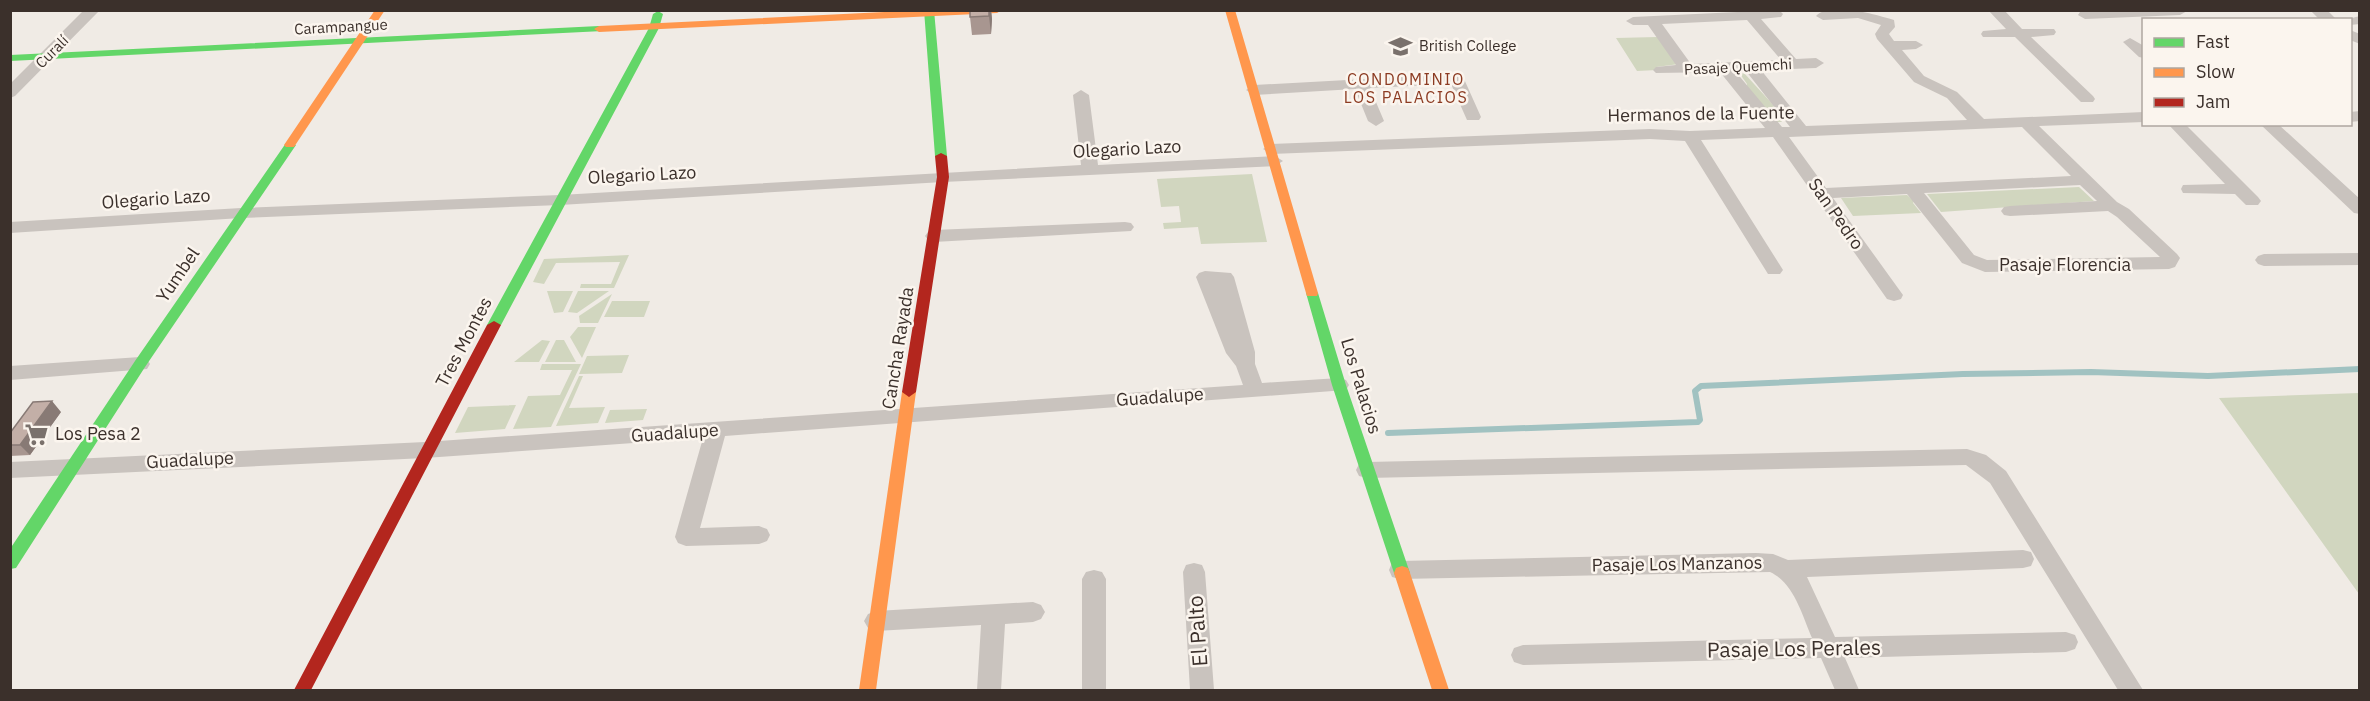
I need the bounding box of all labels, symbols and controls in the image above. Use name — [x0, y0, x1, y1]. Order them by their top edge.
street label: Carampangue — [294, 15, 388, 38]
legend — [2142, 18, 2352, 126]
text: Fast — [2196, 30, 2230, 53]
street label: Curalí — [31, 31, 72, 72]
school or university icon: British College — [1388, 33, 1414, 59]
place label: British College — [1419, 36, 1517, 55]
street label: Pasaje Quemchi — [1684, 54, 1792, 79]
text: Slow — [2196, 60, 2235, 83]
district label: CONDOMINIO LOS PALACIOS — [1344, 69, 1468, 107]
text: Jam — [2196, 90, 2231, 113]
street label: Hermanos de la Fuente — [1607, 100, 1795, 127]
street label: Olegario Lazo — [1072, 134, 1182, 163]
street label: Olegario Lazo — [587, 160, 697, 189]
street label: San Pedro — [1803, 174, 1869, 254]
street label: Olegario Lazo — [101, 183, 211, 214]
street label: Yumbel — [151, 243, 204, 307]
street label: Pasaje Florencia — [1999, 253, 2131, 276]
street label: Cancha Rayada — [876, 285, 919, 411]
street label: Tres Montes — [430, 293, 497, 391]
street label: Los Palacios — [1336, 335, 1387, 437]
street label: Guadalupe — [1115, 382, 1205, 411]
street label: Guadalupe — [630, 418, 720, 447]
supermarket icon: Los Pesa 2 — [24, 421, 50, 447]
place label: Los Pesa 2 — [55, 422, 141, 445]
street label: Guadalupe — [146, 446, 235, 473]
street label: Pasaje Los Manzanos — [1591, 551, 1763, 576]
street label: El Palto — [1181, 595, 1213, 668]
street label: Pasaje Los Perales — [1707, 632, 1881, 664]

